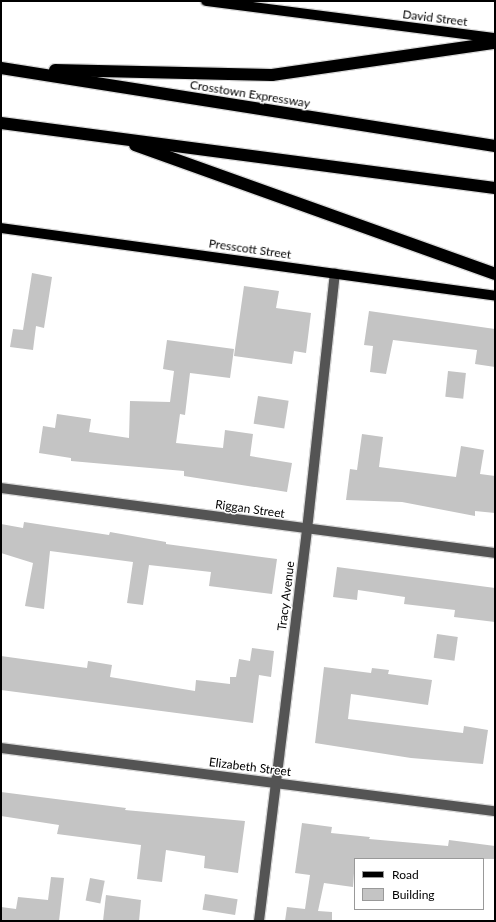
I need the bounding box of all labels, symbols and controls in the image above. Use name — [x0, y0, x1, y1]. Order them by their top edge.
street label: David Street — [402, 7, 468, 29]
street label: Crosstown Expressway — [189, 77, 311, 111]
street label: Presscott Street — [208, 236, 292, 262]
street label: Riggan Street — [214, 497, 286, 521]
street label: Tracy Avenue — [275, 560, 297, 632]
street label: Elizabeth Street — [208, 755, 292, 779]
legend — [354, 858, 484, 910]
text: Road — [392, 867, 419, 882]
text: Building — [392, 887, 435, 902]

